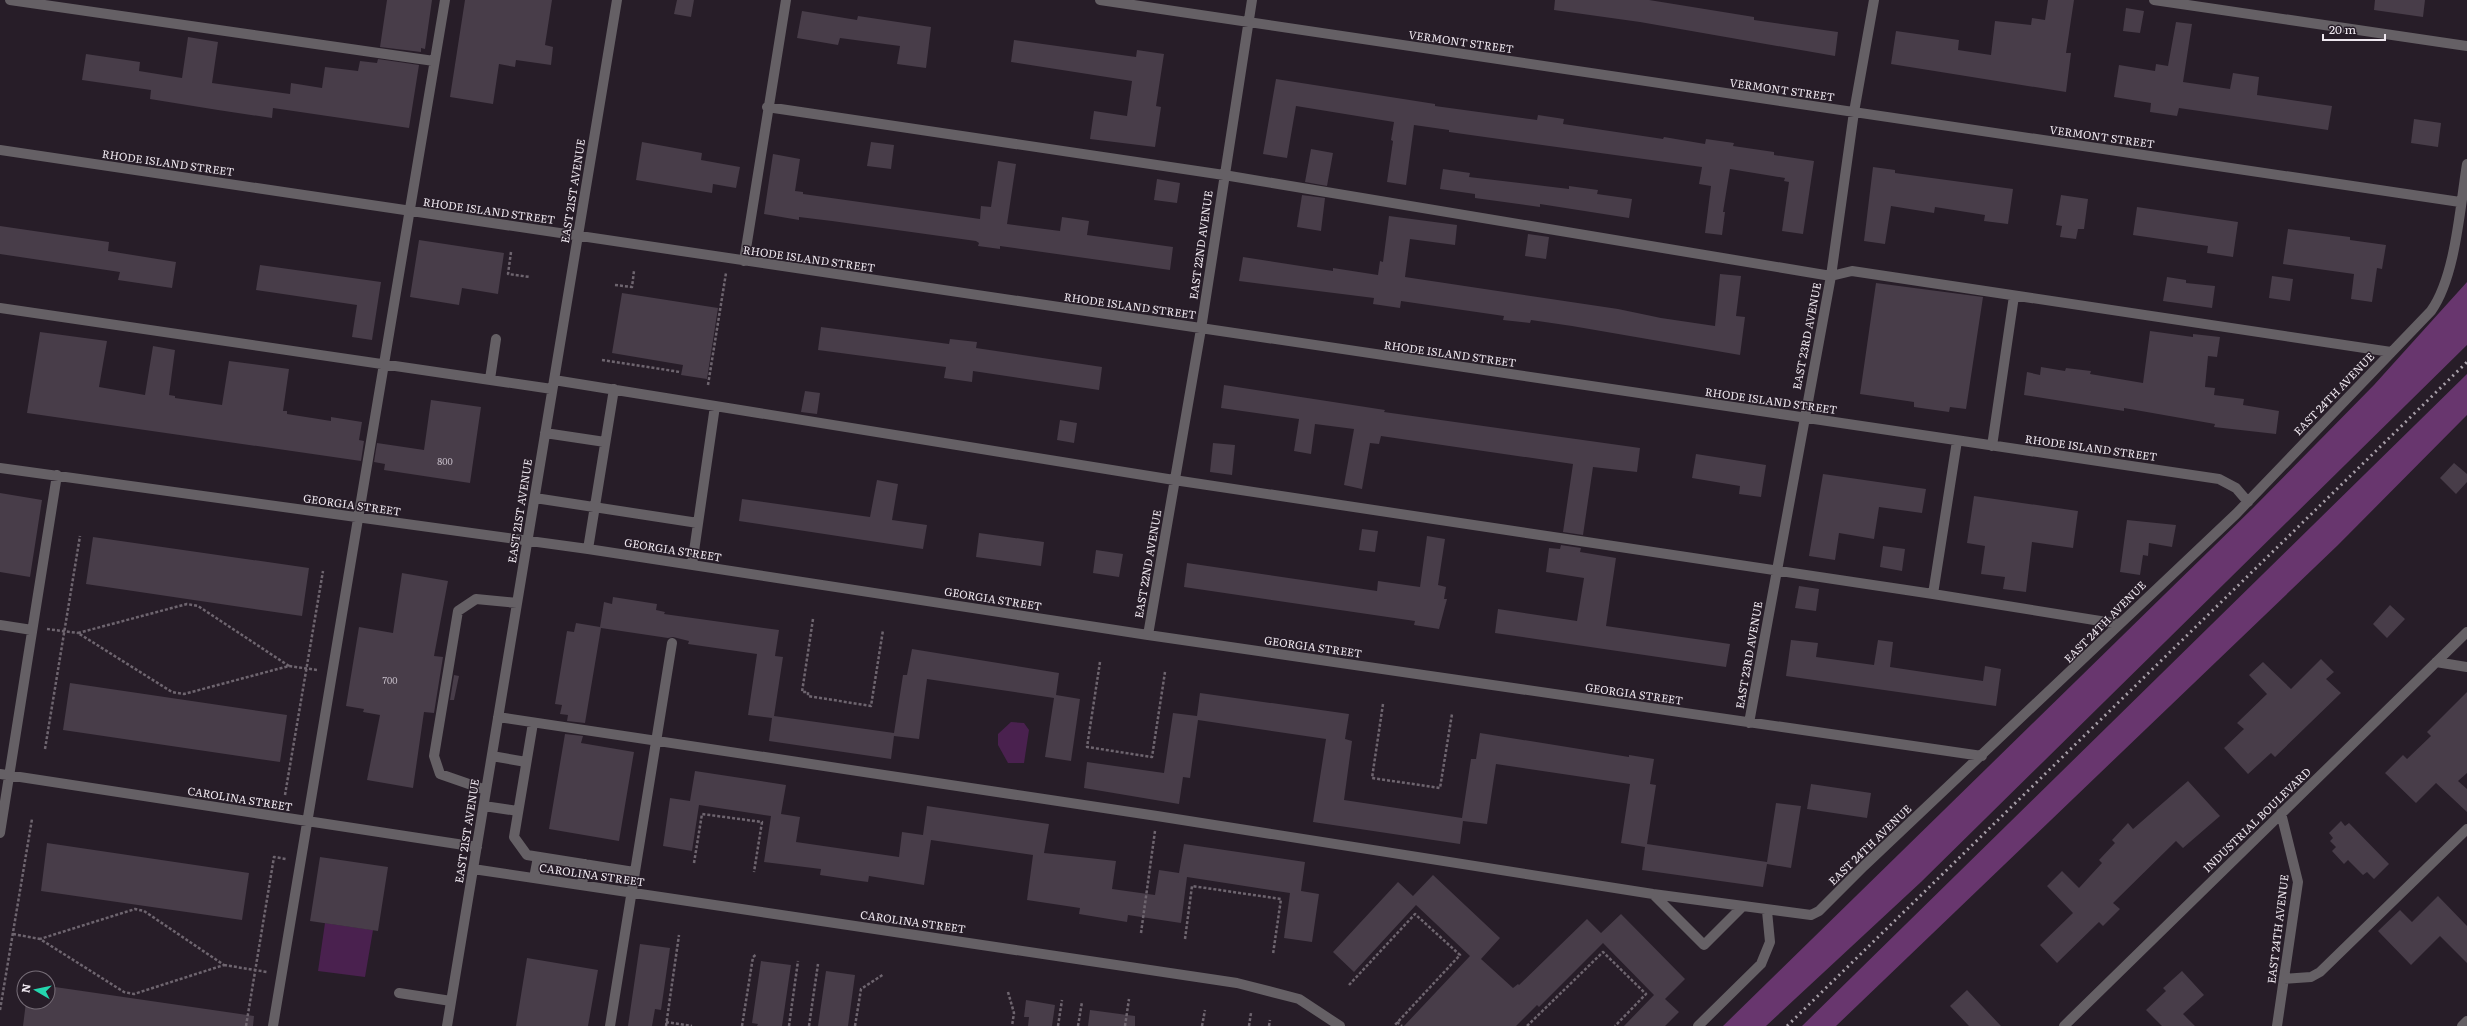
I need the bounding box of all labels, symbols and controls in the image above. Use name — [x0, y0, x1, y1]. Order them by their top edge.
scale bar — [2323, 16, 2385, 42]
text: 20 m — [2329, 20, 2356, 38]
street label: VERMONT STREET — [1408, 26, 1515, 56]
street label: VERMONT STREET — [1729, 74, 1836, 104]
street label: VERMONT STREET — [2049, 121, 2156, 151]
street label: EAST 21ST AVENUE — [556, 137, 588, 244]
street label: RHODE ISLAND STREET — [101, 145, 235, 179]
street label: EAST 22ND AVENUE — [1184, 189, 1216, 300]
street label: RHODE ISLAND STREET — [422, 193, 556, 227]
street label: RHODE ISLAND STREET — [742, 241, 876, 275]
street label: EAST 23RD AVENUE — [1788, 281, 1824, 391]
street label: RHODE ISLAND STREET — [1063, 288, 1197, 322]
street label: RHODE ISLAND STREET — [1383, 336, 1517, 370]
street label: EAST 24TH AVENUE — [2289, 348, 2377, 438]
street label: RHODE ISLAND STREET — [1704, 383, 1838, 417]
street label: RHODE ISLAND STREET — [2024, 430, 2158, 464]
house number: 800 — [437, 454, 453, 468]
street label: EAST 21ST AVENUE — [503, 457, 535, 564]
street label: GEORGIA STREET — [302, 489, 402, 519]
street label: EAST 22ND AVENUE — [1130, 508, 1164, 619]
street label: GEORGIA STREET — [623, 533, 723, 565]
street label: EAST 24TH AVENUE — [2060, 577, 2149, 666]
street label: GEORGIA STREET — [943, 582, 1043, 614]
street label: EAST 23RD AVENUE — [1731, 600, 1765, 710]
street label: GEORGIA STREET — [1263, 631, 1363, 661]
house number: 700 — [383, 673, 397, 687]
street label: GEORGIA STREET — [1584, 678, 1684, 708]
street label: INDUSTRIAL BOULEVARD — [2199, 763, 2314, 875]
street label: EAST 21ST AVENUE — [450, 777, 482, 884]
street label: CAROLINA STREET — [186, 782, 294, 814]
street label: EAST 24TH AVENUE — [1824, 800, 1914, 888]
street label: CAROLINA STREET — [538, 859, 646, 889]
street label: EAST 24TH AVENUE — [2262, 873, 2292, 984]
street label: CAROLINA STREET — [859, 906, 967, 936]
north arrow — [16, 970, 56, 1010]
text: N — [17, 982, 34, 994]

